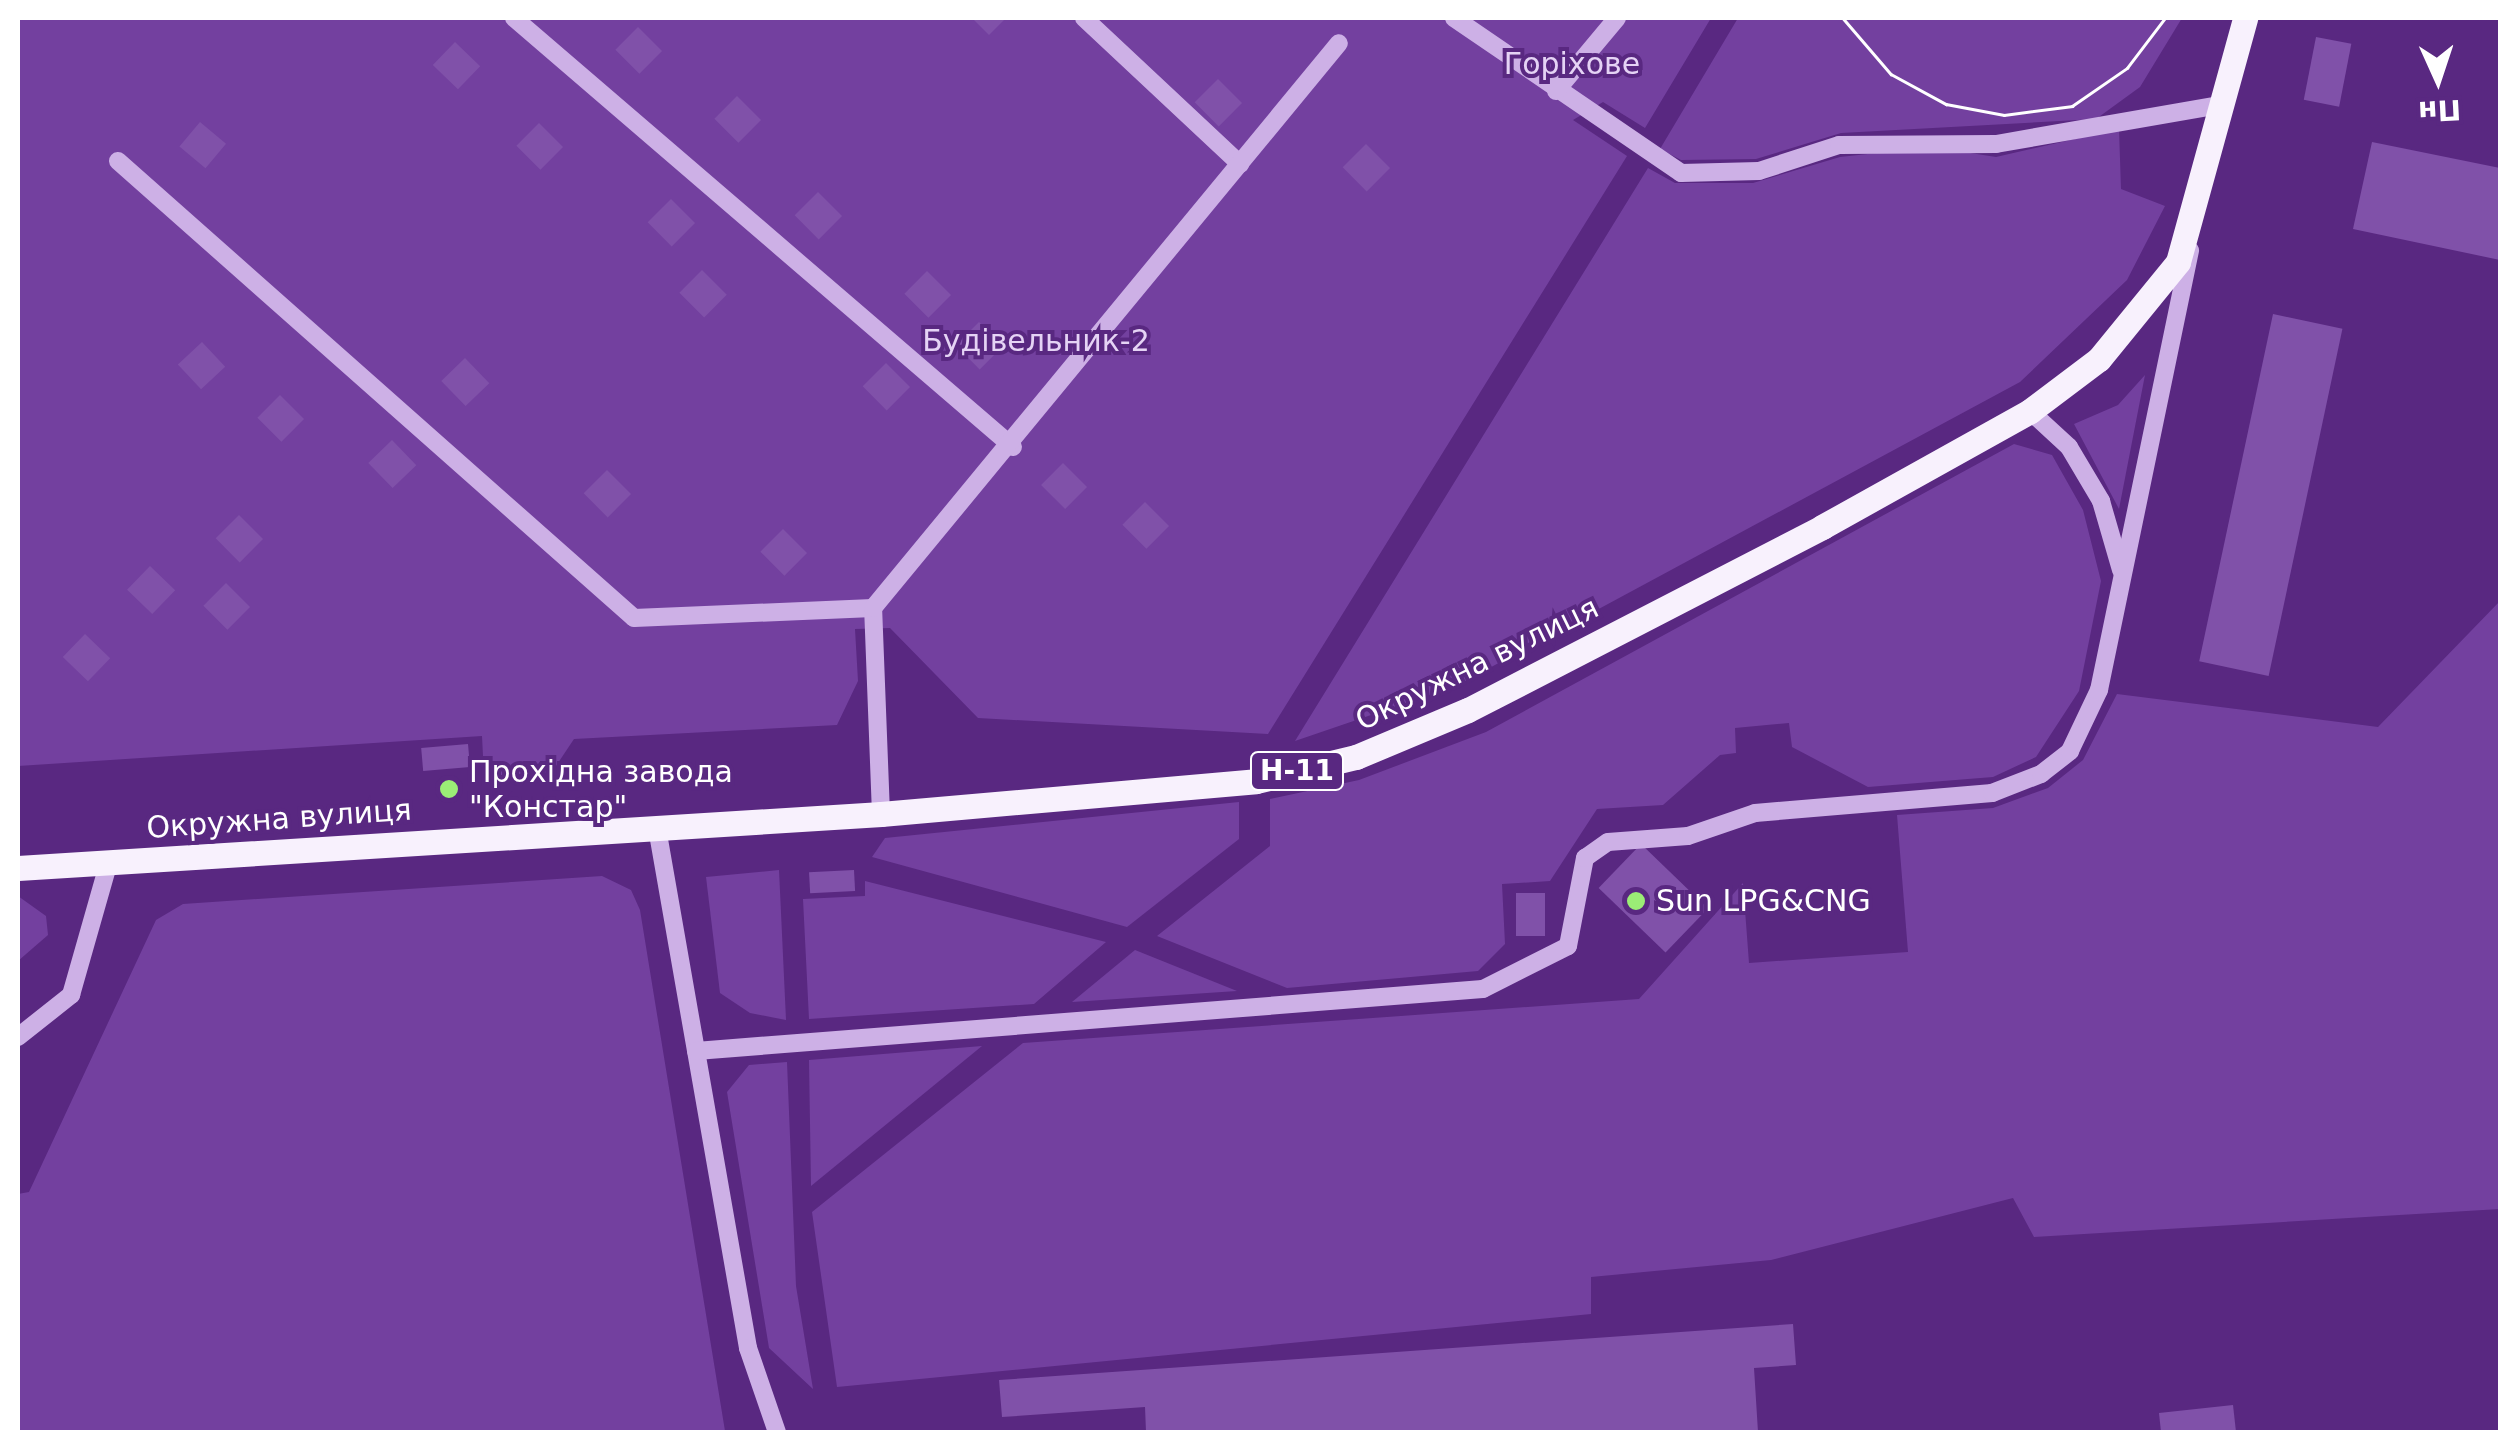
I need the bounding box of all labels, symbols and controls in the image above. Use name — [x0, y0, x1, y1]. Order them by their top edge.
north arrow — [2388, 30, 2488, 130]
park label: Горіхове — [1504, 46, 1640, 82]
text: Пн — [2417, 93, 2462, 128]
park label: Будівельник-2 — [922, 323, 1150, 359]
street label: Окружна вулиця — [1350, 590, 1604, 738]
road number: Н-11 — [1250, 748, 1344, 794]
place label: Прохідна завода "Констар" — [469, 754, 733, 824]
marker: Прохідна завода "Констар" — [438, 778, 460, 800]
street label: Окружна вулиця — [145, 792, 413, 846]
place label: Sun LPG&CNG — [1656, 883, 1871, 919]
marker: Sun LPG&CNG — [1625, 890, 1647, 912]

